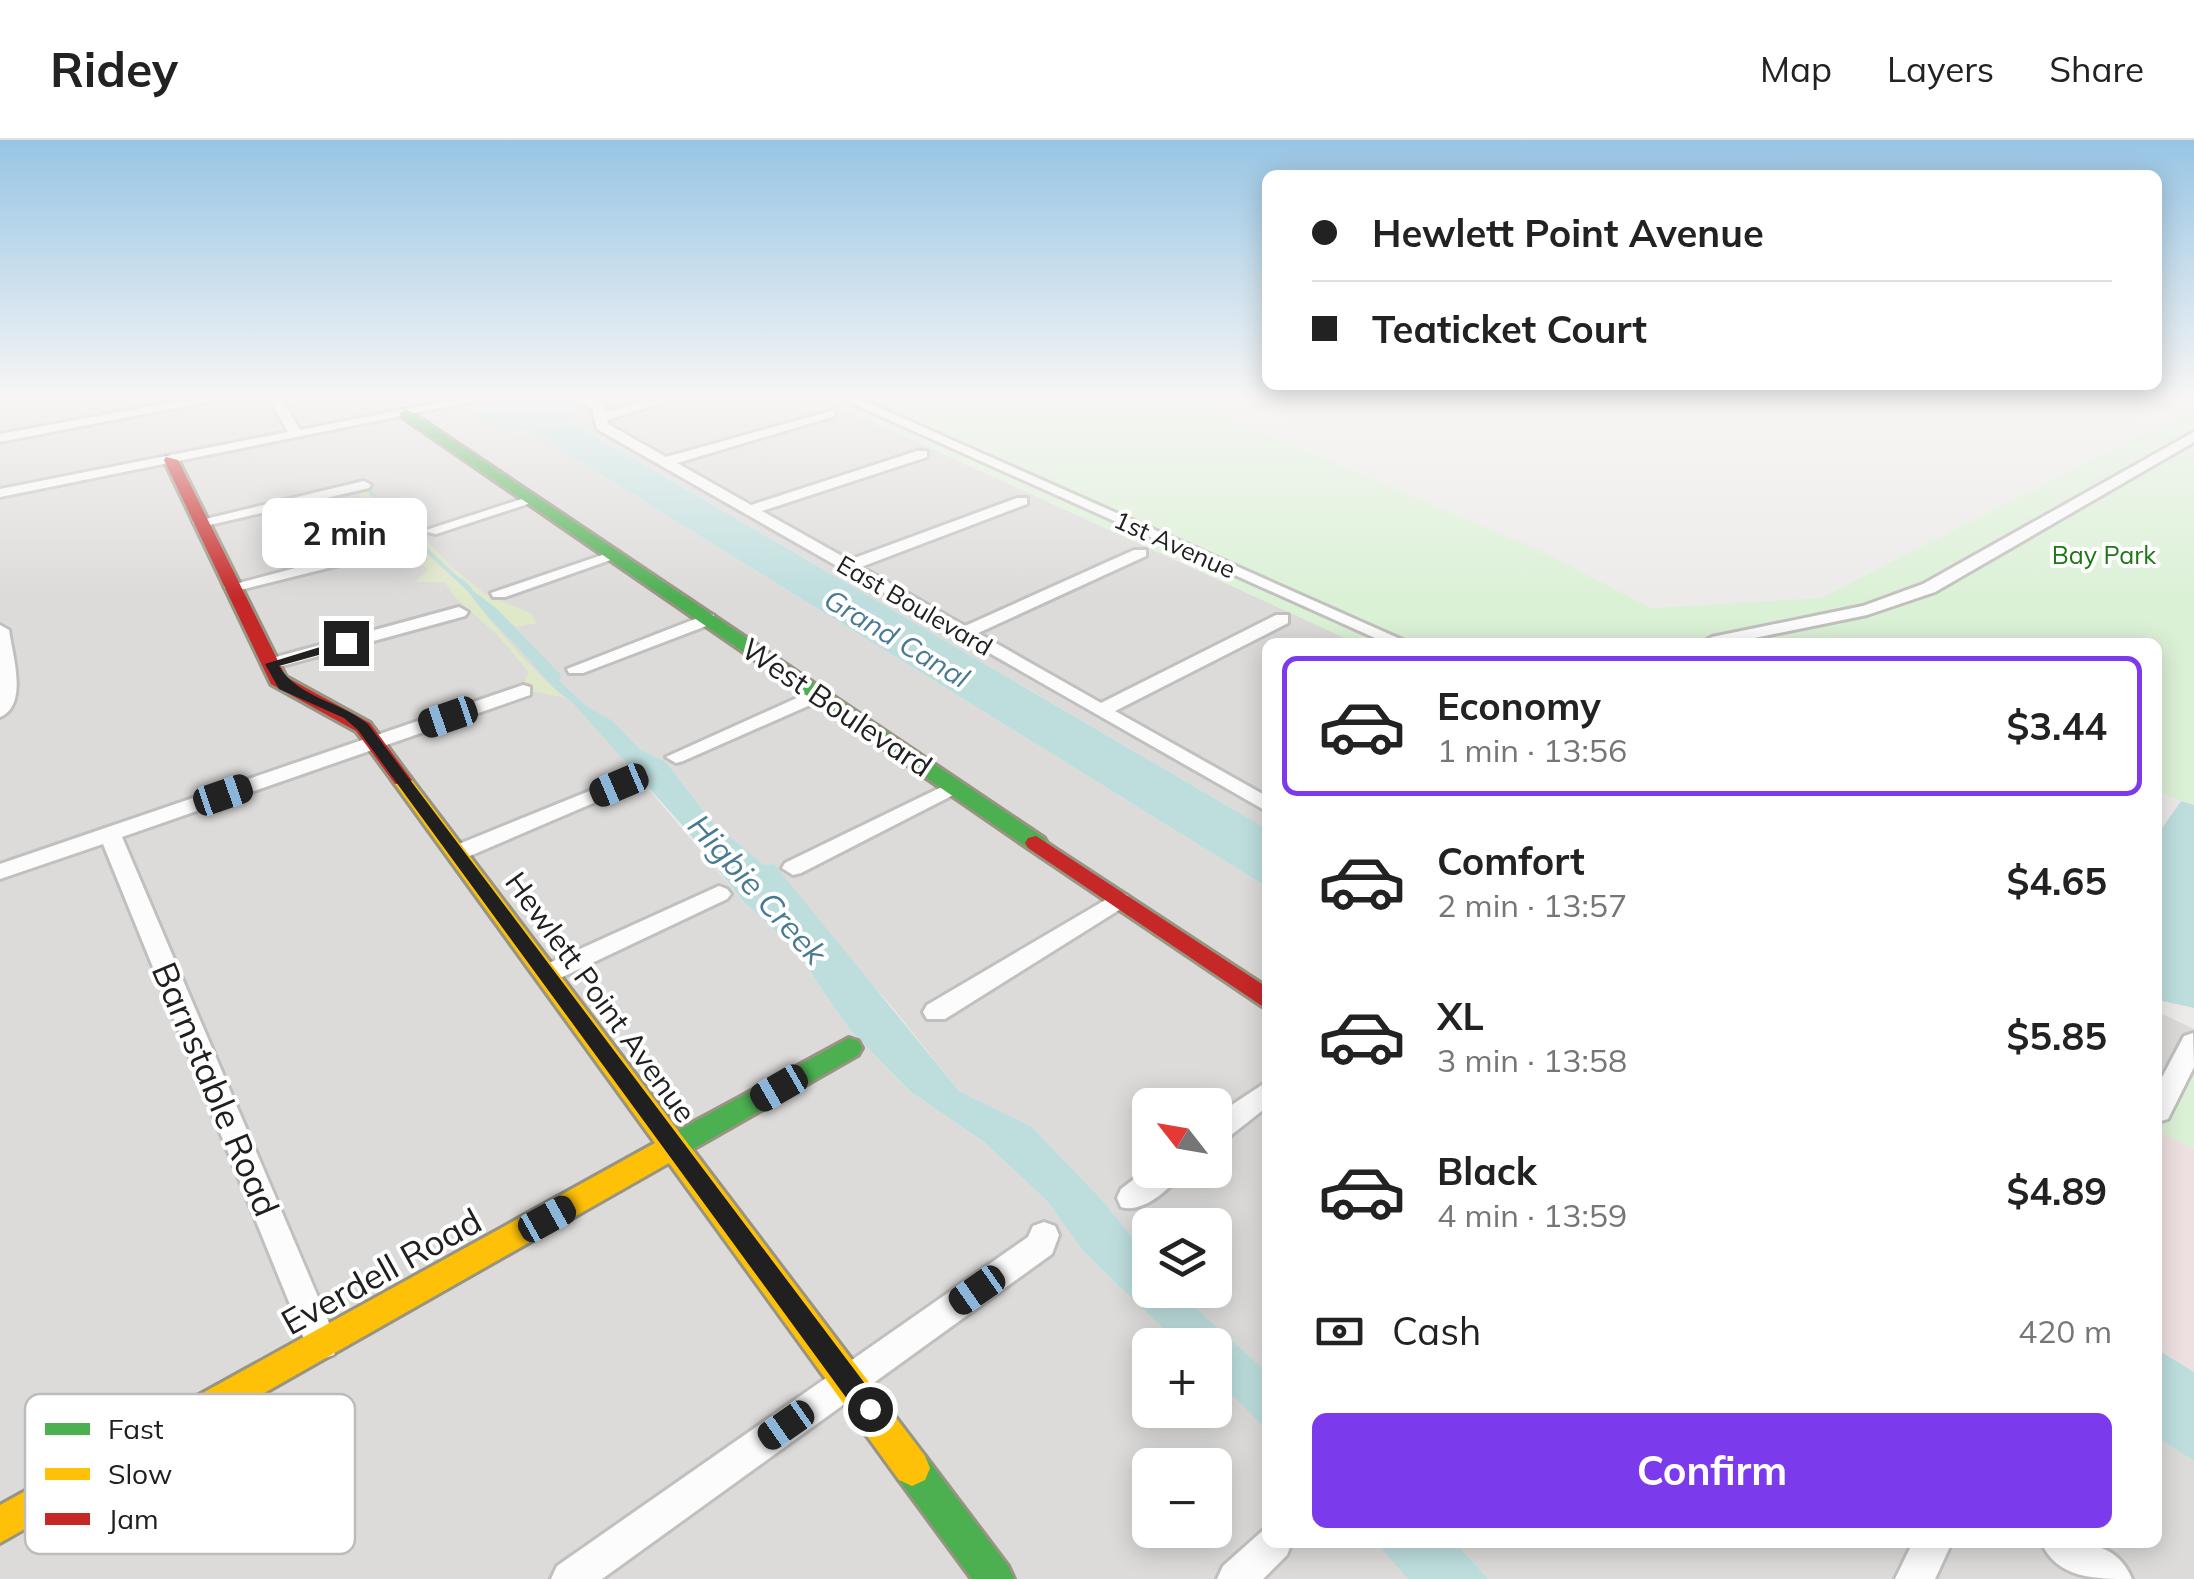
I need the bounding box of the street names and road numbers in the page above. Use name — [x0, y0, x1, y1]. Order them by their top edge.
street label: 1st Avenue — [1109, 503, 1241, 585]
street label: East Boulevard — [832, 548, 998, 662]
street label: West Boulevard — [735, 629, 939, 785]
street label: Hewlett Point Avenue — [497, 864, 705, 1130]
street label: Barnstable Road — [143, 955, 289, 1223]
street label: Everdell Road — [273, 1198, 489, 1344]

